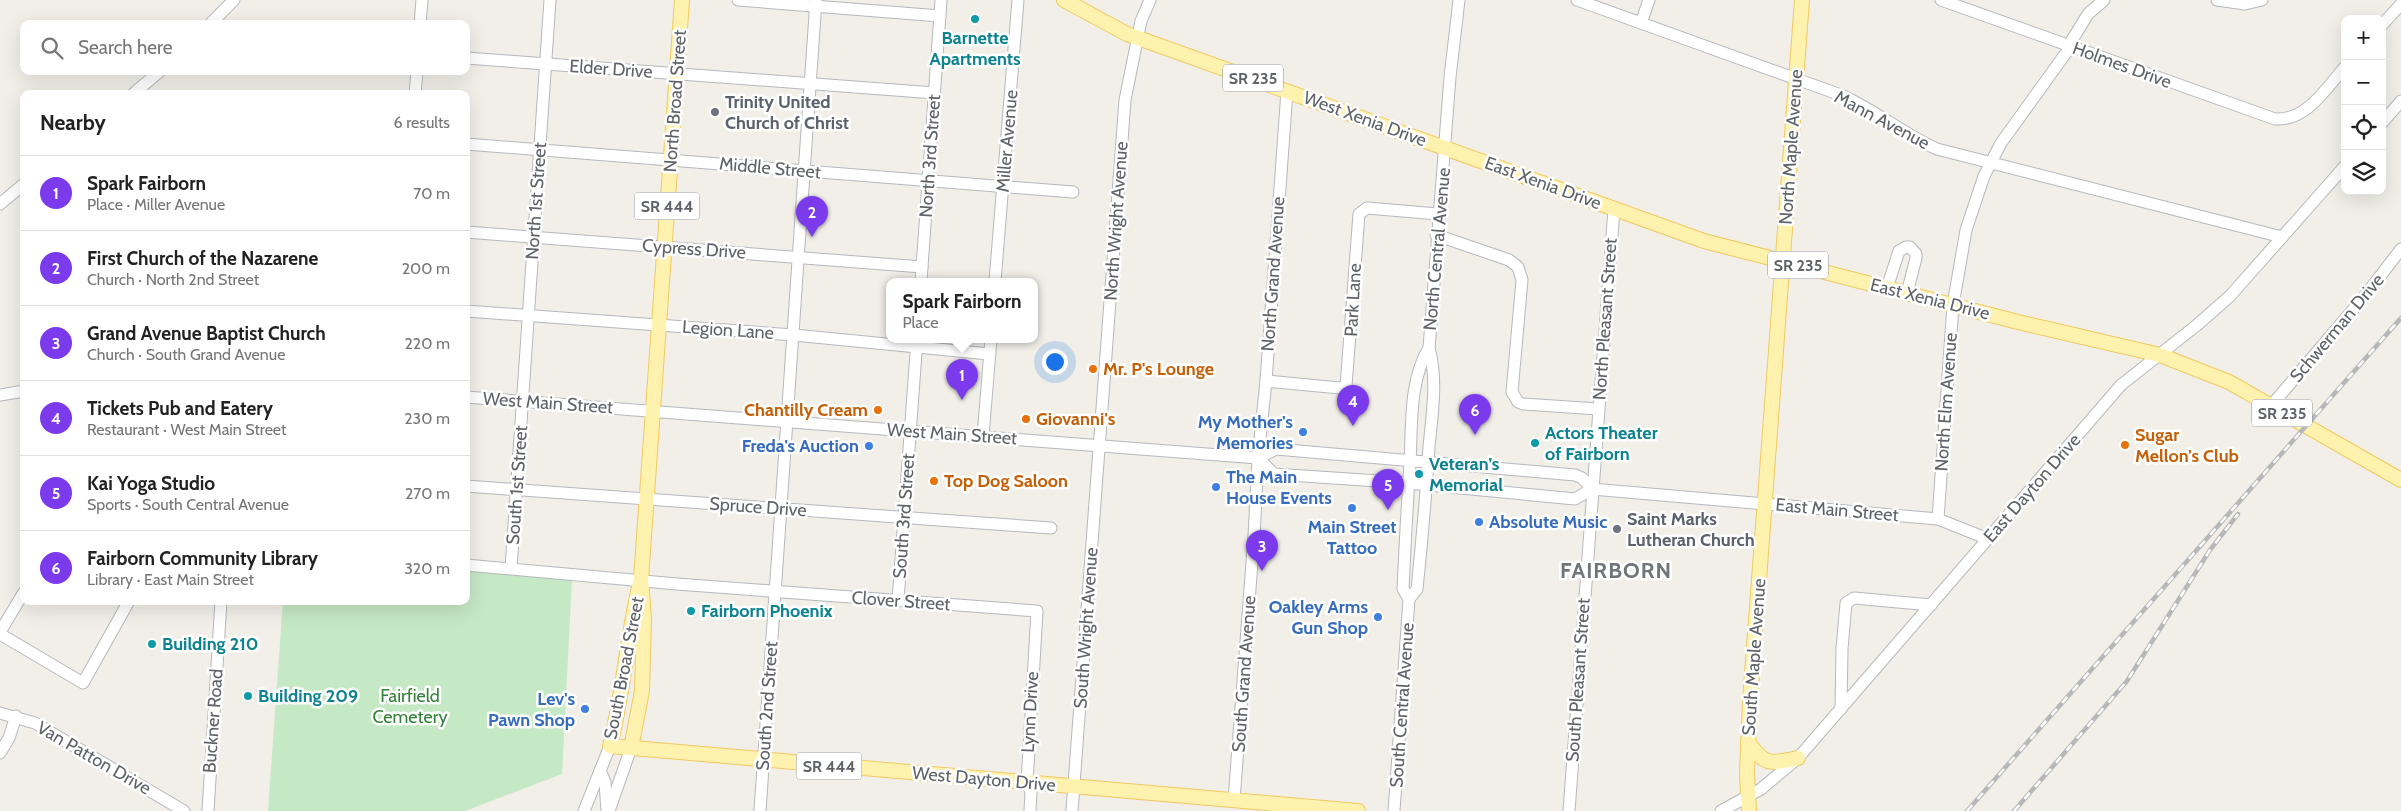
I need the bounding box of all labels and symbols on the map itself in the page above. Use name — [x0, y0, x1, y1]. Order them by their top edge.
marker: Barnette Apartments — [969, 13, 981, 25]
place label: Barnette Apartments — [929, 27, 1021, 70]
street label: North Broad Street — [659, 29, 691, 173]
street label: Holmes Drive — [2070, 37, 2174, 93]
street label: Elder Drive — [569, 55, 653, 83]
road number: SR 235 — [1223, 64, 1283, 92]
street label: North Maple Avenue — [1775, 69, 1807, 225]
street label: Mann Avenue — [1831, 86, 1933, 154]
street label: West Xenia Drive — [1300, 87, 1430, 151]
street label: Miller Avenue — [992, 89, 1022, 193]
place label: Trinity United Church of Christ — [725, 91, 849, 134]
street label: North 3rd Street — [915, 94, 945, 218]
marker: Trinity United Church of Christ — [709, 106, 721, 118]
street label: North Wright Avenue — [1099, 141, 1133, 301]
street label: North 1st Street — [521, 142, 551, 260]
street label: East Xenia Drive — [1482, 152, 1604, 214]
street label: Middle Street — [718, 153, 822, 183]
street label: North Central Avenue — [1419, 167, 1455, 331]
road number: SR 444 — [634, 192, 700, 220]
pin: 2 — [796, 196, 828, 237]
street label: North Grand Avenue — [1257, 196, 1289, 352]
street label: Cypress Drive — [641, 234, 747, 264]
street label: North Pleasant Street — [1588, 237, 1622, 401]
road number: SR 235 — [1768, 252, 1828, 278]
street label: Park Lane — [1340, 263, 1366, 337]
street label: Schwerman Drive — [2285, 269, 2389, 387]
street label: East Xenia Drive — [1868, 274, 1992, 324]
street label: Legion Lane — [681, 316, 775, 344]
street label: North Elm Avenue — [1930, 332, 1962, 472]
your location — [1042, 349, 1068, 375]
place label: Mr. P's Lounge — [1103, 358, 1214, 380]
pin: 1 — [946, 359, 978, 400]
marker: Mr. P's Lounge — [1087, 363, 1099, 375]
pin: 4 — [1337, 385, 1369, 426]
street label: West Main Street — [482, 387, 614, 419]
pin: 6 — [1459, 394, 1491, 435]
place label: Chantilly Cream — [744, 399, 868, 421]
road number: SR 235 — [2252, 399, 2312, 426]
marker: Chantilly Cream — [872, 404, 884, 416]
place label: Giovanni's — [1036, 408, 1116, 430]
place label: My Mother's Memories — [1198, 411, 1293, 454]
marker: Giovanni's — [1020, 413, 1032, 425]
street label: West Main Street — [886, 418, 1018, 450]
place label: Actors Theater of Fairborn — [1545, 422, 1658, 465]
place label: Sugar Mellon's Club — [2135, 424, 2239, 467]
street label: South 1st Street — [502, 425, 532, 545]
marker: My Mother's Memories — [1297, 426, 1309, 438]
street label: East Dayton Drive — [1979, 429, 2085, 547]
place label: Freda's Auction — [742, 435, 859, 457]
marker: Actors Theater of Fairborn — [1529, 437, 1541, 449]
marker: Sugar Mellon's Club — [2119, 439, 2131, 451]
marker: Freda's Auction — [863, 440, 875, 452]
street label: South 3rd Street — [889, 453, 919, 579]
place label: Veteran’s Memorial — [1429, 453, 1503, 496]
place label: The Main House Events — [1226, 466, 1332, 509]
marker: Veteran’s Memorial — [1413, 468, 1425, 480]
pin: 5 — [1372, 469, 1404, 510]
place label: Top Dog Saloon — [944, 470, 1068, 492]
marker: Top Dog Saloon — [928, 475, 940, 487]
marker: The Main House Events — [1210, 481, 1222, 493]
street label: Spruce Drive — [709, 493, 807, 521]
street label: East Main Street — [1775, 494, 1899, 526]
marker: Main Street Tattoo — [1346, 502, 1358, 514]
place label: Saint Marks Lutheran Church — [1627, 508, 1755, 551]
place label: Absolute Music — [1489, 511, 1607, 533]
place label: Main Street Tattoo — [1307, 516, 1397, 559]
marker: Absolute Music — [1473, 516, 1485, 528]
marker: Saint Marks Lutheran Church — [1611, 523, 1623, 535]
pin: 3 — [1246, 530, 1278, 571]
street label: South Wright Avenue — [1069, 547, 1103, 709]
district label: FAIRBORN — [1560, 557, 1672, 584]
street label: South Maple Avenue — [1738, 578, 1770, 736]
street label: Clover Street — [851, 587, 951, 615]
street label: South Broad Street — [599, 595, 649, 741]
street label: South Grand Avenue — [1228, 595, 1260, 753]
place label: Oakley Arms Gun Shop — [1269, 596, 1368, 639]
street label: South Pleasant Street — [1561, 597, 1595, 763]
place label: Fairborn Phoenix — [701, 600, 833, 622]
marker: Fairborn Phoenix — [685, 605, 697, 617]
marker: Oakley Arms Gun Shop — [1372, 611, 1384, 623]
street label: South Central Avenue — [1385, 622, 1419, 788]
place label: Building 210 — [162, 633, 259, 655]
marker: Building 210 — [146, 638, 158, 650]
street label: South 2nd Street — [752, 641, 782, 771]
street label: Buckner Road — [198, 668, 228, 774]
street label: Lynn Drive — [1017, 671, 1043, 753]
place label: Building 209 — [258, 685, 358, 707]
park label: Fairfield Cemetery — [372, 685, 448, 728]
place label: Lev's Pawn Shop — [488, 688, 575, 731]
marker: Building 209 — [242, 690, 254, 702]
marker: Lev's Pawn Shop — [579, 703, 591, 715]
street label: Van Patton Drive — [33, 716, 155, 800]
road number: SR 444 — [796, 752, 862, 779]
street label: West Dayton Drive — [911, 762, 1057, 796]

